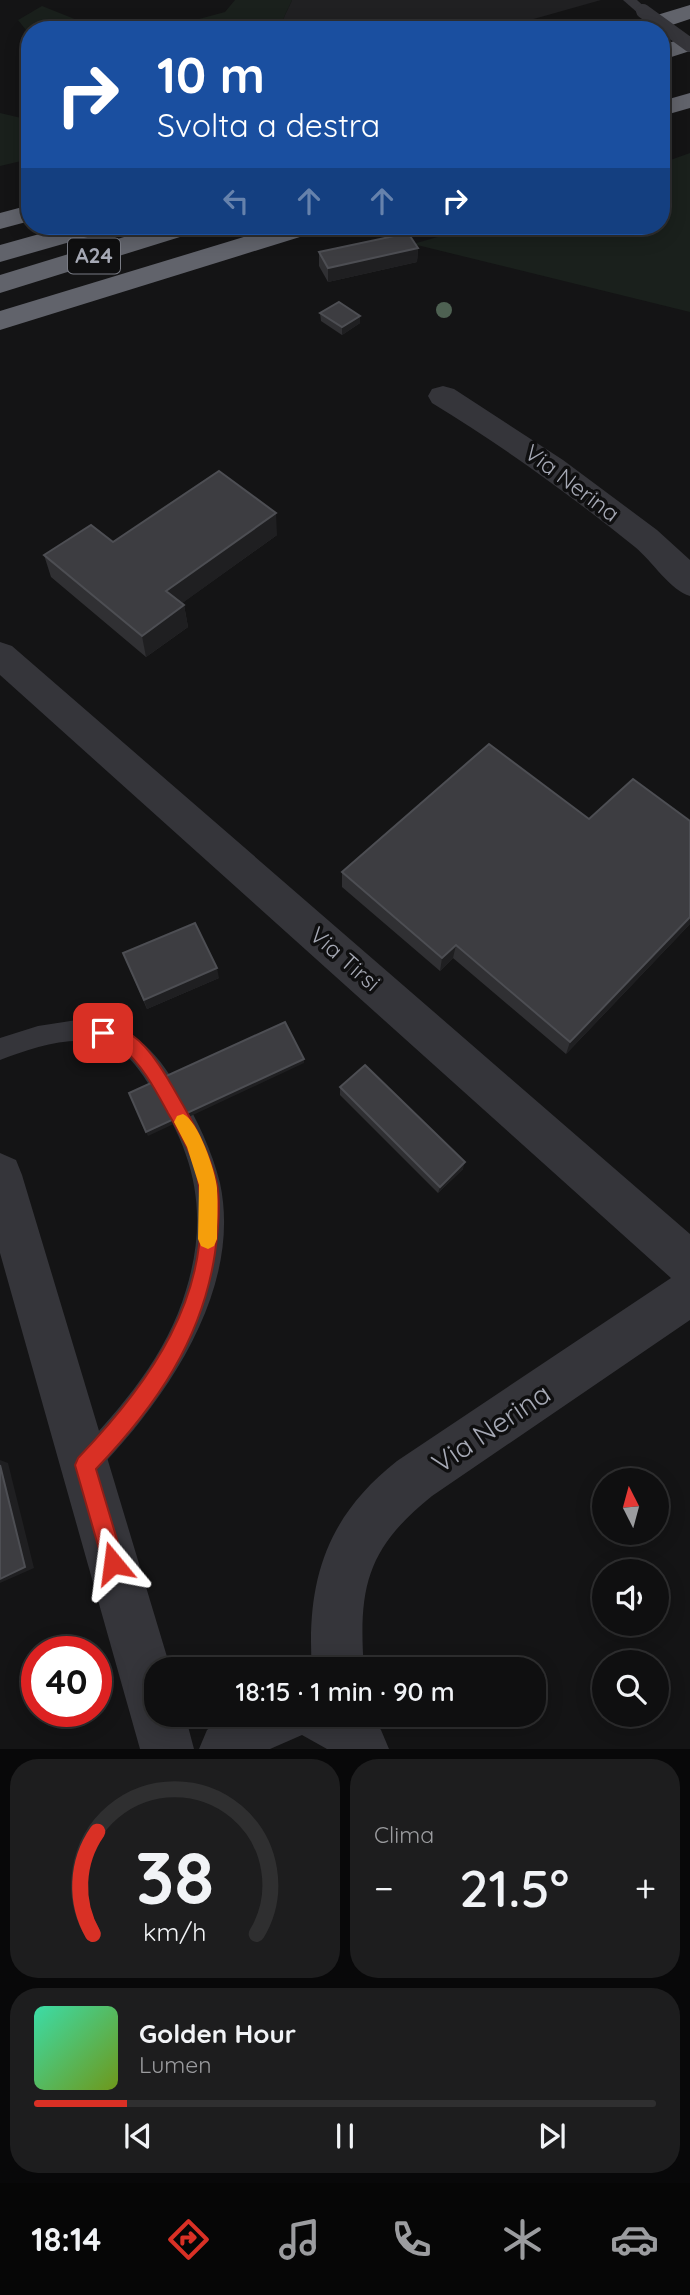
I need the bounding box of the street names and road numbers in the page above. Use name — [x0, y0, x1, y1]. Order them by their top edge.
road number: A24 — [68, 238, 120, 274]
street label: Via Nerina — [519, 438, 625, 528]
street label: Via Tirsi — [304, 920, 386, 997]
street label: Via Nerina — [425, 1375, 557, 1480]

